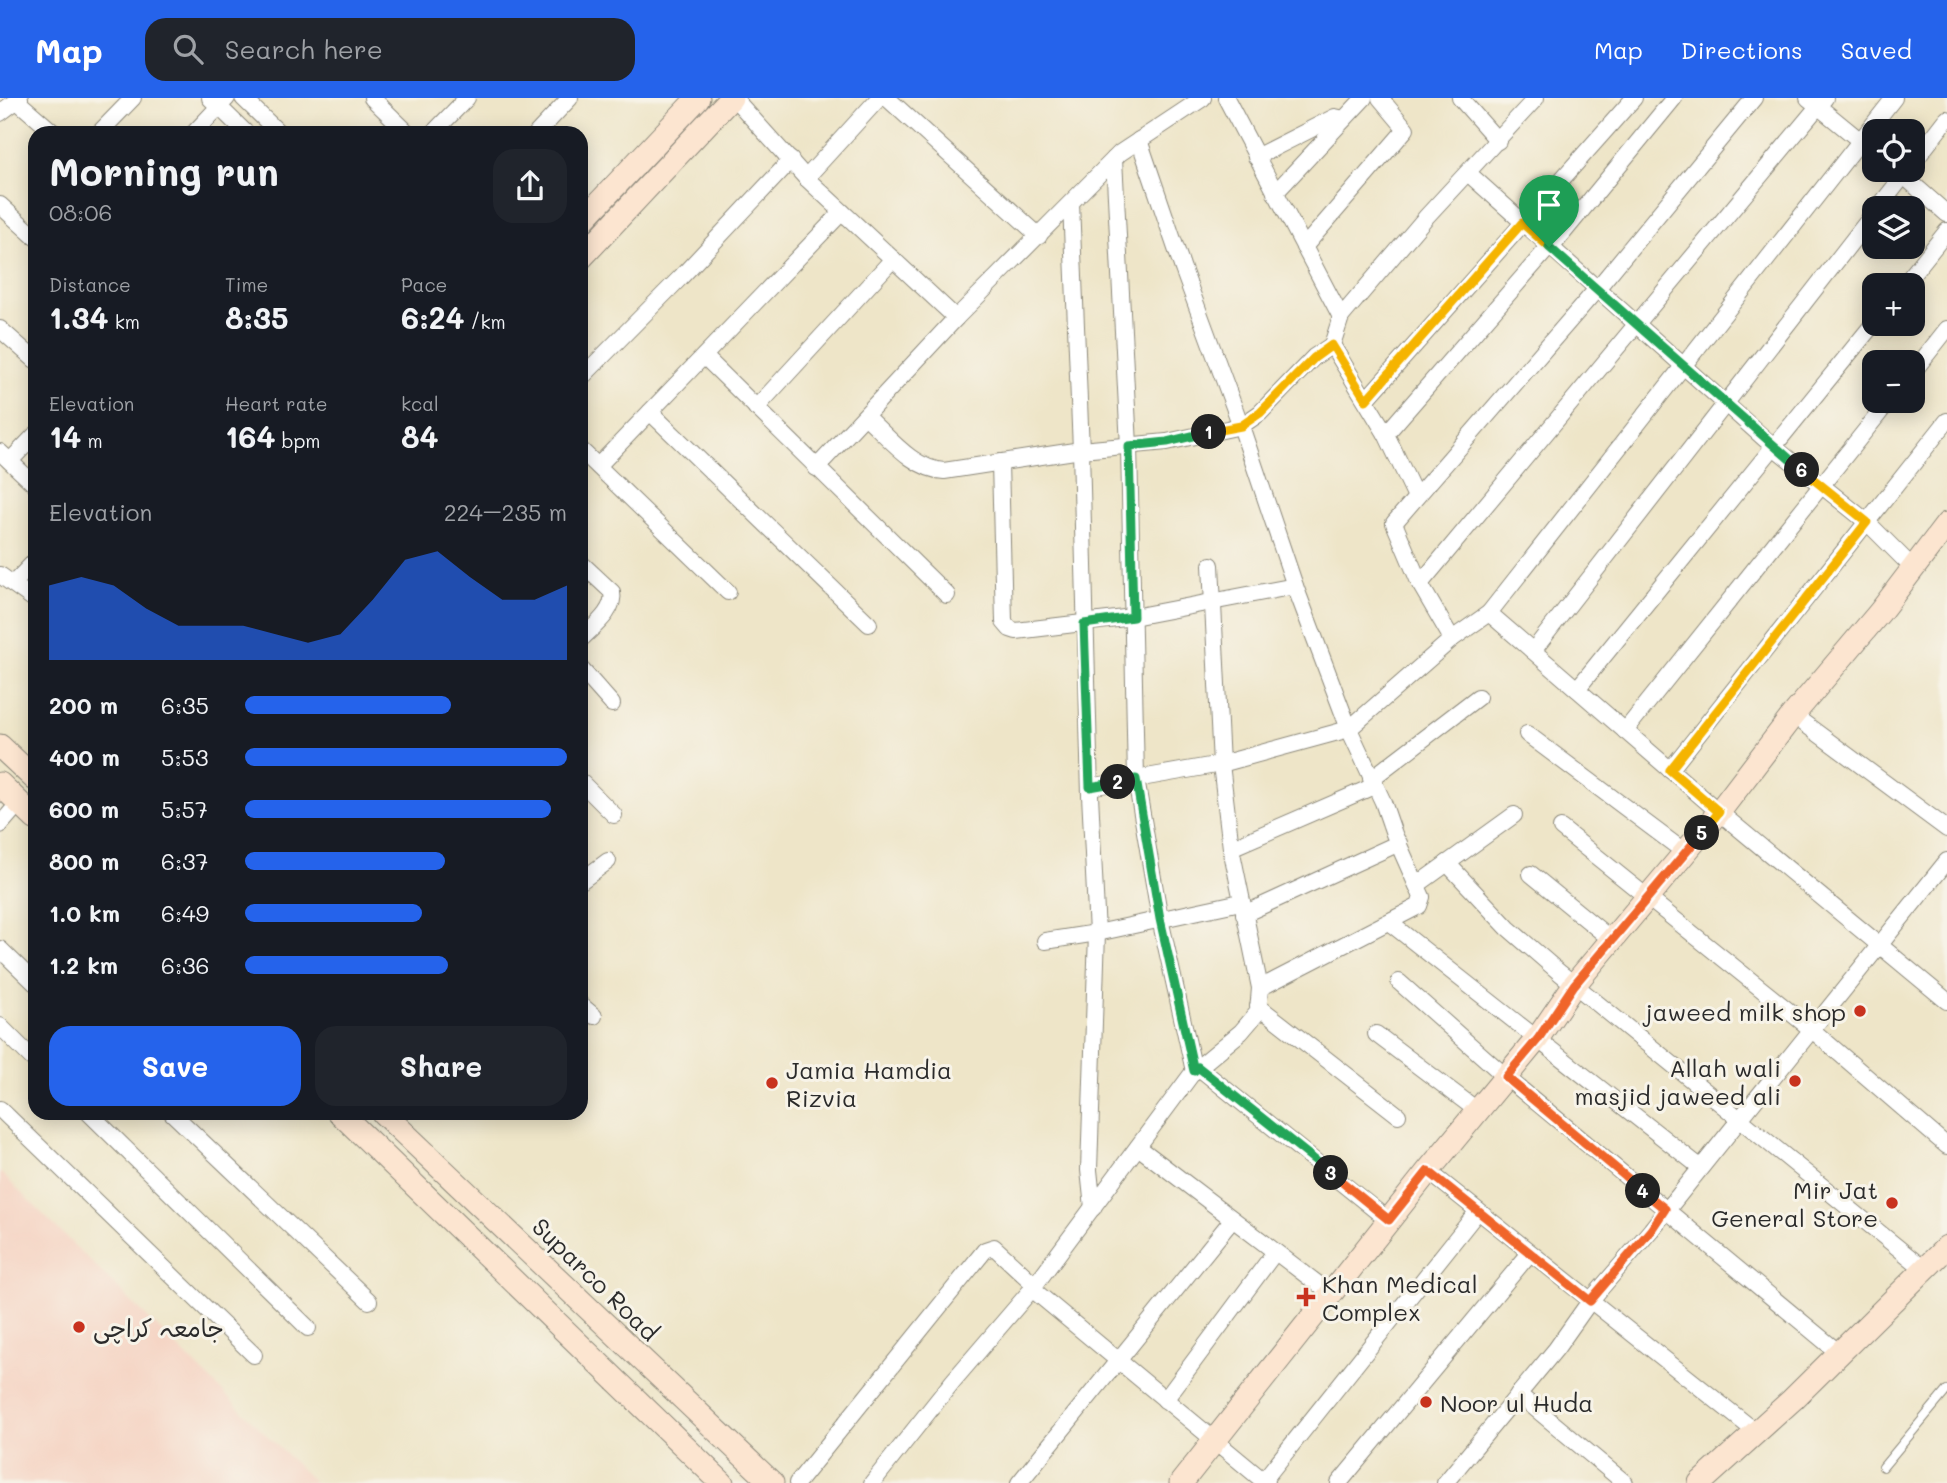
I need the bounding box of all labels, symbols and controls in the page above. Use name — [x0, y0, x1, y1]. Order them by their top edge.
search box — [145, 18, 635, 81]
text: Map — [35, 28, 103, 71]
icon: search — [169, 30, 207, 68]
text: Search here — [225, 32, 383, 66]
text: Map — [1594, 34, 1643, 65]
text: Directions — [1681, 34, 1803, 65]
text: Saved — [1841, 34, 1912, 65]
map controls — [1862, 119, 1925, 413]
button: locate — [1862, 119, 1925, 182]
text: Morning run — [49, 146, 279, 196]
button: share — [493, 149, 567, 223]
pin — [1519, 175, 1579, 247]
icon: arrive — [1530, 186, 1568, 224]
button: layers — [1862, 196, 1925, 259]
text: 08:06 — [49, 197, 112, 227]
text: Distance — [49, 272, 131, 297]
text: Time — [225, 272, 268, 297]
text: Pace — [401, 272, 447, 297]
button: + — [1862, 273, 1925, 336]
text: 1.34 — [49, 297, 109, 337]
text: 8:35 — [225, 297, 289, 337]
text: 6:24 — [401, 297, 464, 337]
text: km — [109, 309, 140, 334]
text: /km — [464, 309, 506, 334]
button: − — [1862, 350, 1925, 413]
text: Elevation — [49, 391, 134, 416]
text: Heart rate — [225, 391, 328, 416]
text: kcal — [401, 391, 439, 416]
pin: 1 — [1192, 414, 1226, 450]
text: 14 — [49, 416, 81, 456]
text: 164 — [225, 416, 275, 456]
text: 84 — [401, 416, 439, 456]
text: 1 — [1204, 419, 1213, 444]
text: m — [81, 428, 103, 453]
text: bpm — [275, 428, 321, 453]
pin: 6 — [1784, 452, 1820, 488]
text: 6 — [1796, 457, 1807, 482]
text: Elevation — [49, 497, 152, 527]
text: 224–235 m — [444, 497, 567, 527]
text: 200 m — [49, 690, 118, 720]
text: 6:35 — [161, 690, 209, 720]
text: 400 m — [49, 742, 120, 772]
text: 5:53 — [161, 742, 208, 772]
pin: 2 — [1100, 764, 1136, 800]
text: 2 — [1112, 769, 1123, 794]
text: 600 m — [49, 794, 119, 824]
text: 5:57 — [161, 794, 208, 824]
pin: 5 — [1684, 816, 1720, 850]
text: 5 — [1696, 820, 1707, 845]
text: 800 m — [49, 846, 119, 876]
text: 6:37 — [161, 846, 208, 876]
text: 1.0 km — [49, 898, 120, 928]
text: 6:49 — [161, 898, 209, 928]
text: 1.2 km — [49, 950, 118, 980]
text: 6:36 — [161, 950, 209, 980]
place label: jaweed milk shop — [1643, 996, 1846, 1027]
marker: jaweed milk shop — [1852, 1003, 1868, 1019]
button: Save — [49, 1026, 301, 1106]
button: Share — [315, 1026, 567, 1106]
place label: Allah wali masjid jaweed ali — [1574, 1052, 1781, 1111]
place label: Jamia Hamdia Rizvia — [786, 1054, 952, 1113]
marker: Allah wali masjid jaweed ali — [1787, 1073, 1803, 1089]
marker: Jamia Hamdia Rizvia — [764, 1075, 780, 1091]
pin: 3 — [1314, 1156, 1348, 1190]
text: 3 — [1325, 1160, 1336, 1185]
pin: 4 — [1626, 1174, 1660, 1208]
place label: Mir Jat General Store — [1711, 1174, 1878, 1233]
text: 4 — [1636, 1178, 1649, 1203]
marker: Mir Jat General Store — [1884, 1195, 1900, 1211]
street label: Suparco Road — [526, 1211, 666, 1347]
place label: Khan Medical Complex — [1322, 1268, 1478, 1327]
marker: Khan Medical Complex — [1296, 1287, 1316, 1307]
place label: جامعہ کراچی — [93, 1312, 224, 1344]
marker: جامعہ کراچی — [71, 1319, 87, 1335]
place label: Noor ul Huda — [1440, 1387, 1593, 1418]
marker: Noor ul Huda — [1418, 1394, 1434, 1410]

